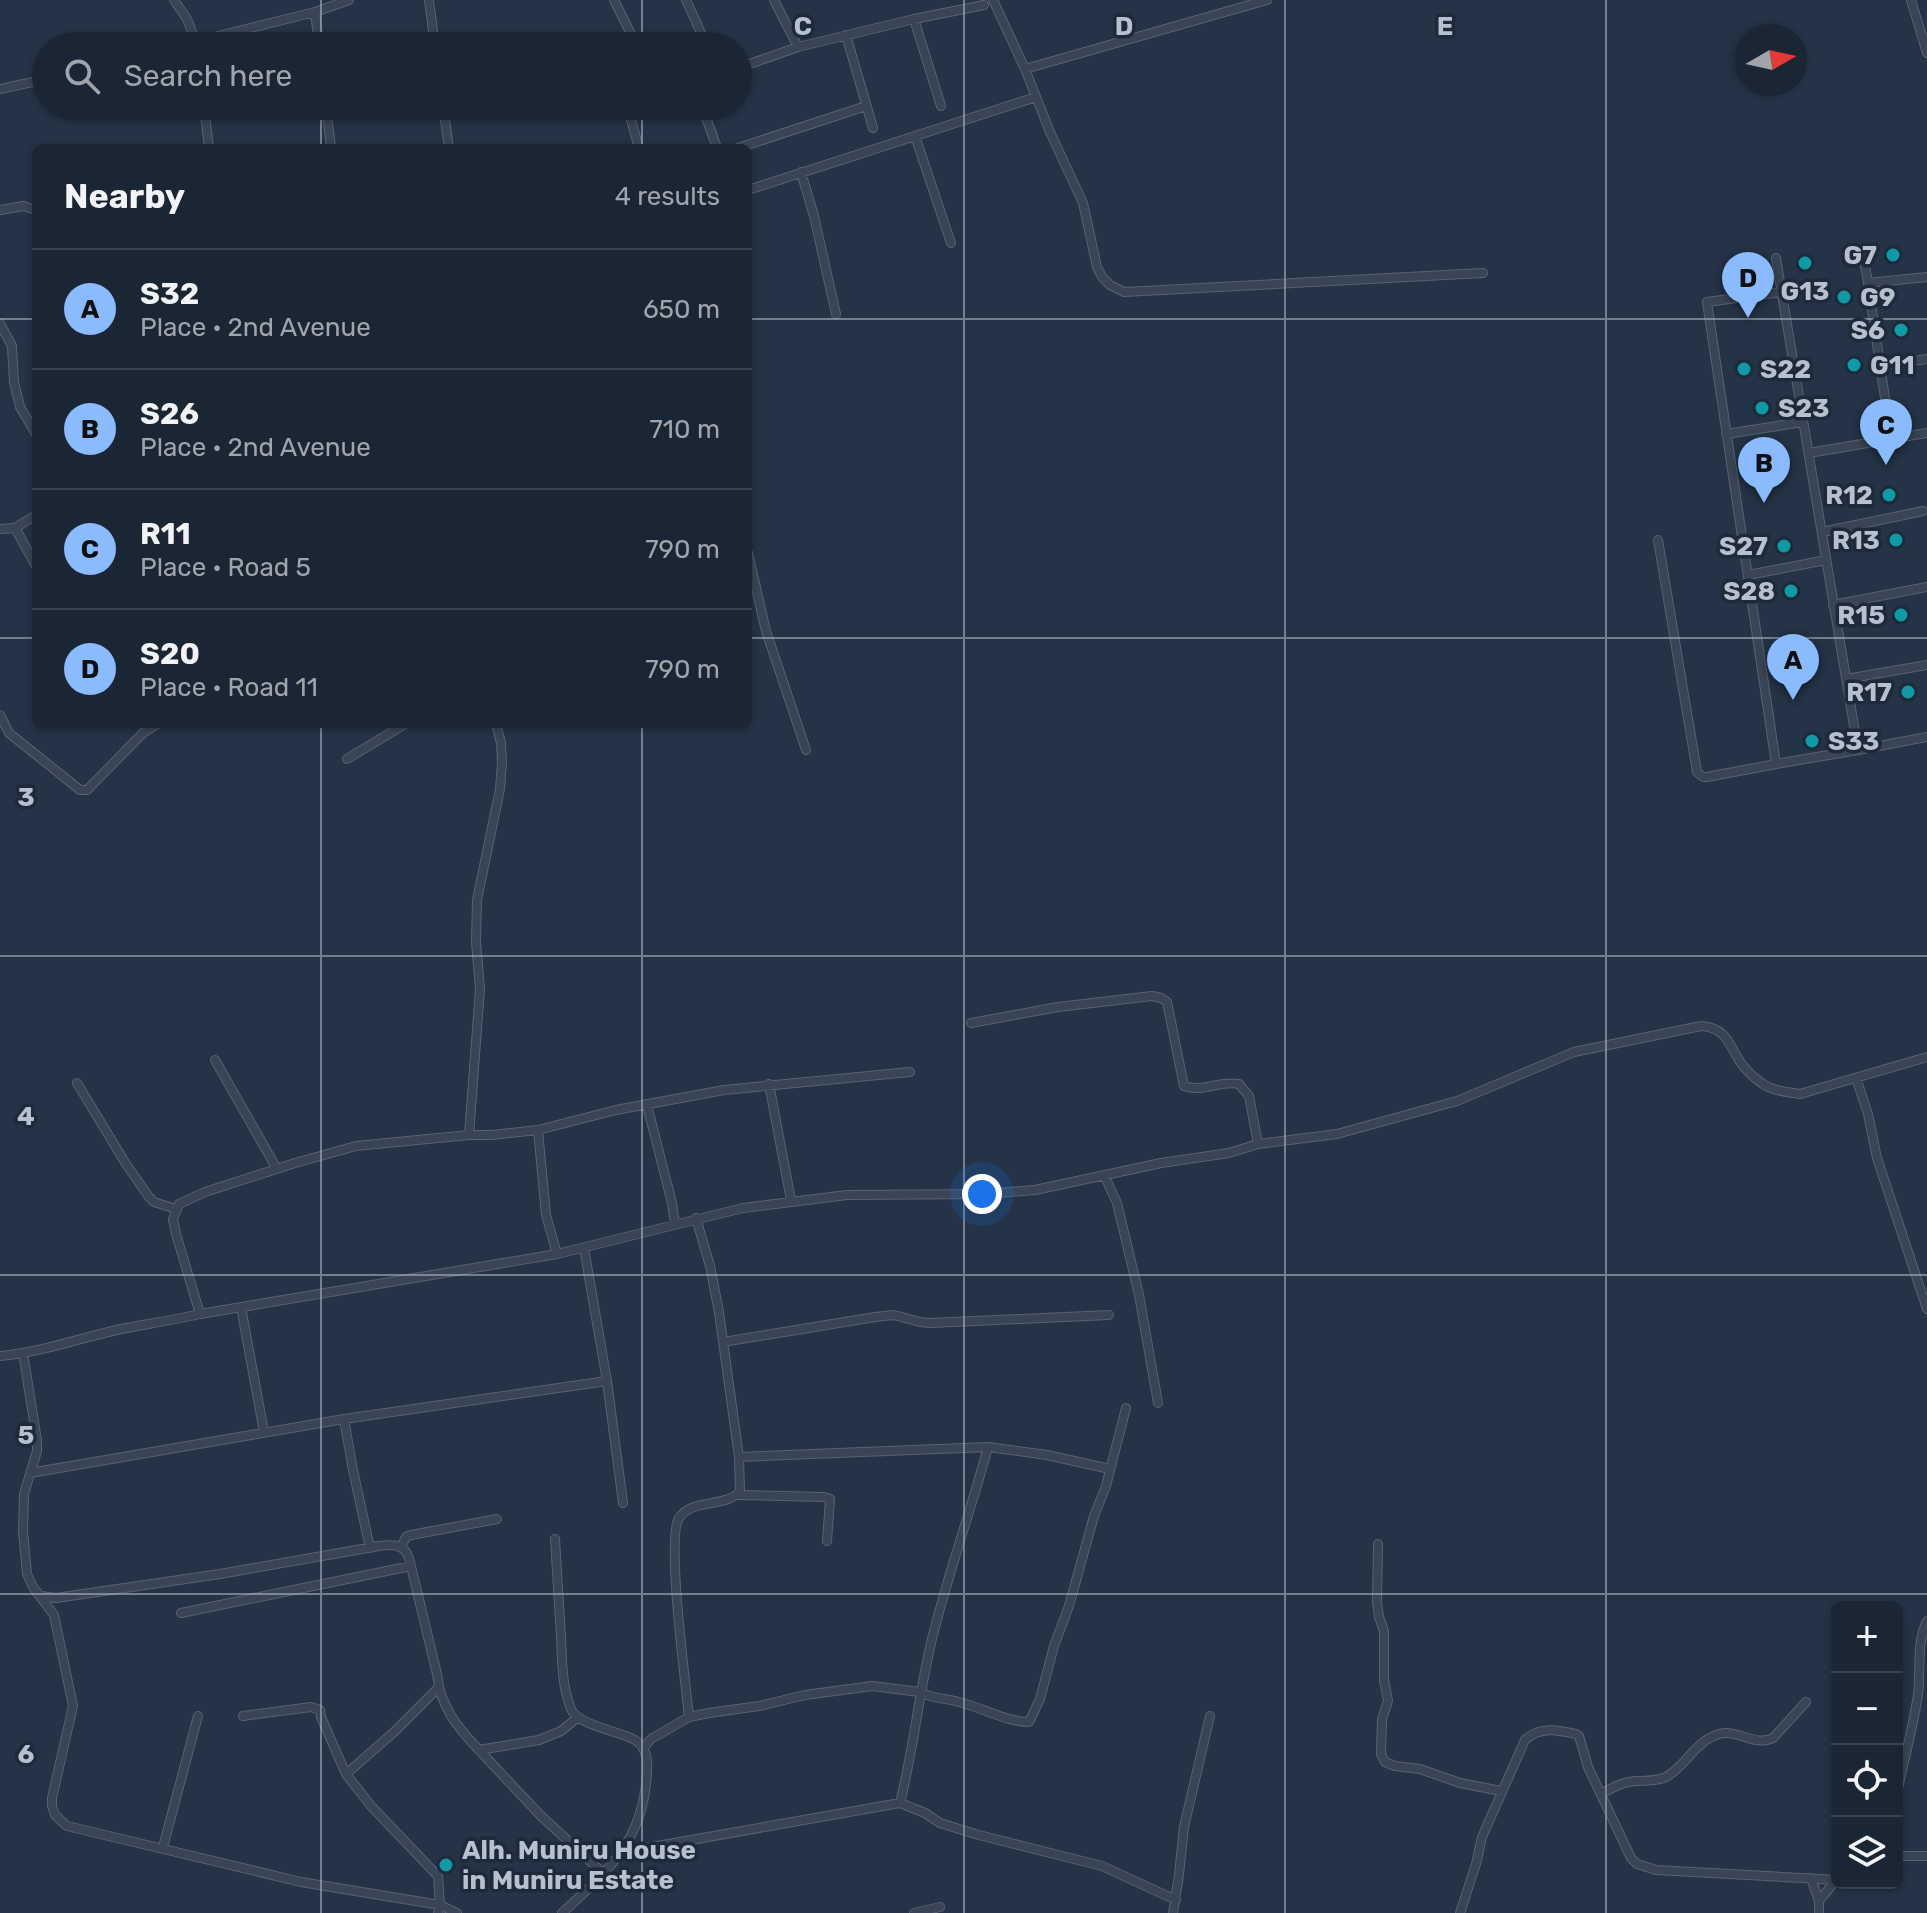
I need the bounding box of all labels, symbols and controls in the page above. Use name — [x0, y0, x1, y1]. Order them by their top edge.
text: C — [794, 11, 812, 42]
text: D — [1115, 11, 1133, 42]
text: E — [1437, 11, 1453, 42]
north arrow — [1735, 24, 1807, 96]
search box — [32, 32, 752, 120]
icon: search — [60, 54, 104, 98]
text: Search here — [124, 58, 292, 94]
text: Nearby — [64, 176, 185, 217]
text: 4 results — [615, 181, 720, 212]
place label: G7 — [1843, 240, 1877, 271]
marker: G7 — [1884, 246, 1902, 264]
pin: D — [1722, 252, 1774, 318]
marker: G13 — [1796, 254, 1814, 272]
text: S32 — [140, 276, 199, 312]
place label: G13 — [1781, 276, 1829, 307]
place label: G9 — [1860, 282, 1895, 313]
marker: G9 — [1835, 288, 1853, 306]
text: A — [81, 294, 99, 325]
text: 650 m — [643, 294, 720, 325]
text: Place · 2nd Avenue — [140, 312, 371, 343]
place label: S6 — [1851, 315, 1885, 346]
marker: S6 — [1892, 321, 1910, 339]
place label: G11 — [1870, 350, 1915, 381]
place label: S22 — [1760, 354, 1811, 385]
marker: G11 — [1845, 356, 1863, 374]
marker: S22 — [1735, 360, 1753, 378]
place label: S23 — [1778, 393, 1829, 424]
text: S26 — [140, 396, 199, 432]
marker: S23 — [1753, 399, 1771, 417]
pin: C — [1860, 399, 1912, 465]
text: B — [81, 414, 99, 445]
text: 710 m — [650, 414, 720, 445]
text: Place · 2nd Avenue — [140, 432, 371, 463]
pin: B — [1738, 437, 1790, 503]
place label: R12 — [1825, 480, 1873, 511]
marker: R12 — [1880, 486, 1898, 504]
text: R11 — [140, 516, 191, 552]
place label: R13 — [1832, 525, 1880, 556]
place label: S27 — [1719, 531, 1768, 562]
marker: R13 — [1887, 531, 1905, 549]
text: C — [81, 534, 99, 565]
text: 790 m — [645, 534, 720, 565]
marker: S27 — [1775, 537, 1793, 555]
text: Place · Road 5 — [140, 552, 311, 583]
place label: S28 — [1723, 576, 1775, 607]
marker: S28 — [1782, 582, 1800, 600]
place label: R15 — [1837, 600, 1885, 631]
marker: R15 — [1892, 606, 1910, 624]
pin: A — [1767, 634, 1819, 700]
text: S20 — [140, 636, 200, 672]
text: D — [81, 654, 99, 685]
text: 790 m — [645, 654, 720, 685]
text: Place · Road 11 — [140, 672, 318, 703]
place label: R17 — [1846, 677, 1892, 708]
marker: R17 — [1899, 683, 1917, 701]
place label: S33 — [1828, 726, 1880, 757]
marker: S33 — [1803, 732, 1821, 750]
text: 3 — [17, 782, 35, 813]
text: 4 — [17, 1101, 35, 1132]
your location — [962, 1174, 1002, 1214]
text: 5 — [18, 1420, 34, 1451]
map controls — [1831, 1601, 1903, 1889]
button: + — [1831, 1601, 1903, 1673]
button: − — [1831, 1673, 1903, 1745]
text: 6 — [18, 1739, 35, 1770]
button: locate — [1831, 1745, 1903, 1817]
button: layers — [1831, 1817, 1903, 1889]
place label: Alh. Muniru House in Muniru Estate — [462, 1835, 696, 1896]
marker: Alh. Muniru House in Muniru Estate — [437, 1856, 455, 1874]

